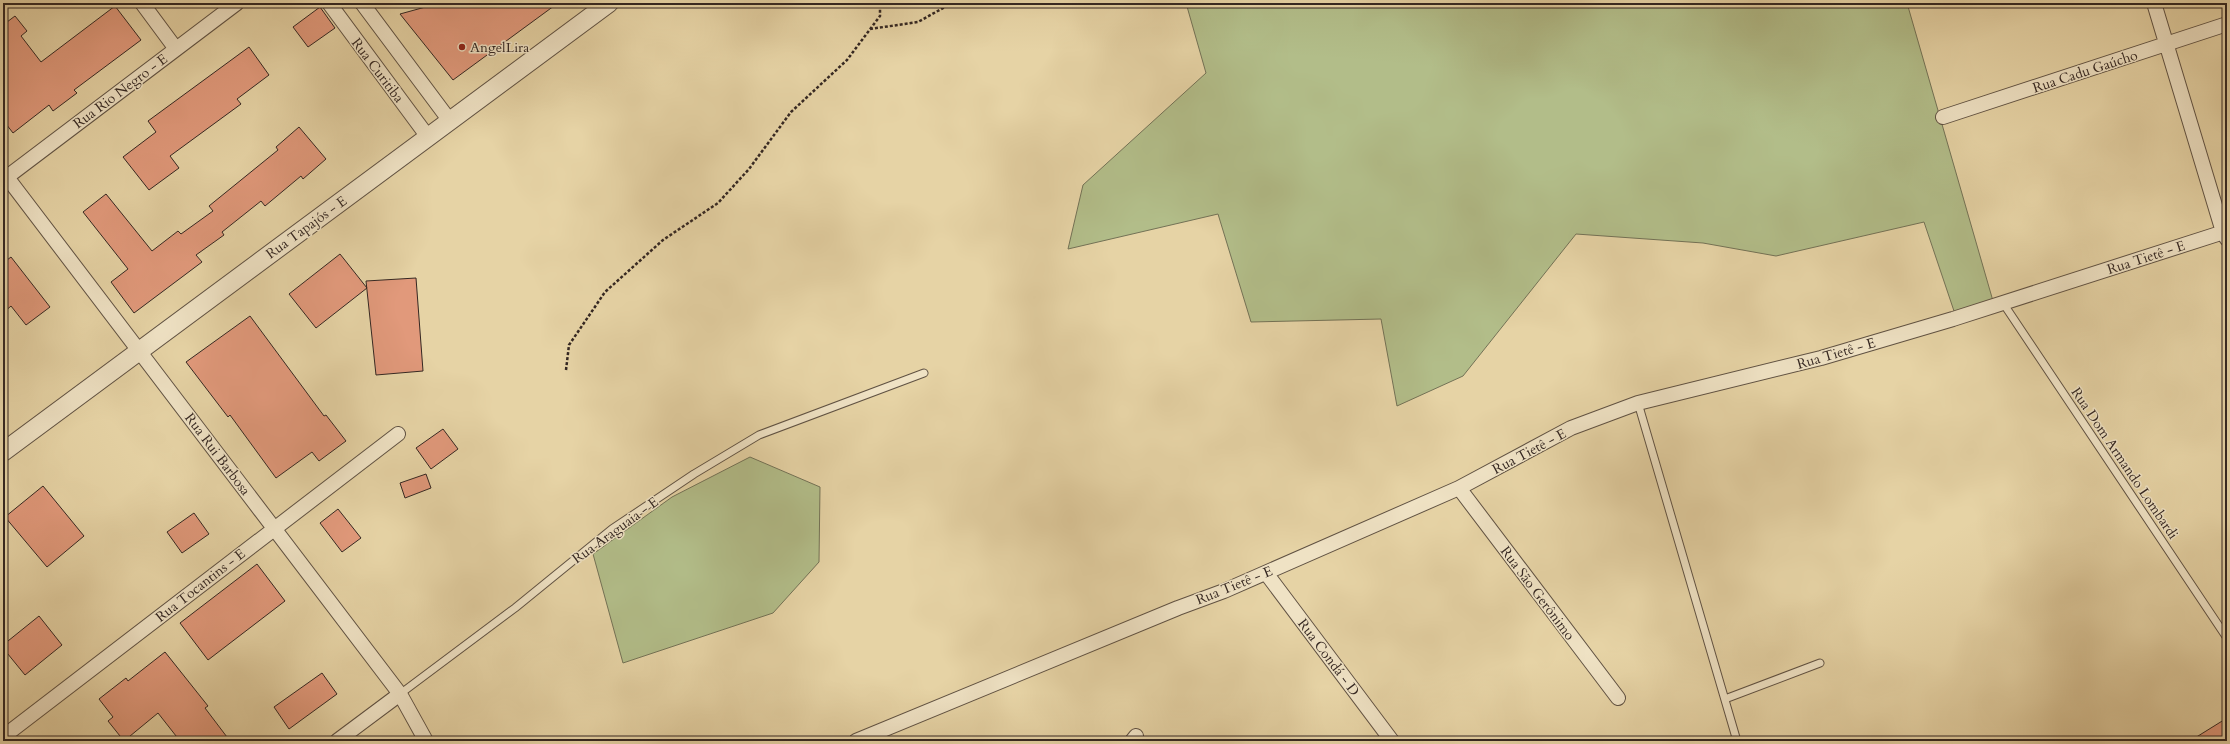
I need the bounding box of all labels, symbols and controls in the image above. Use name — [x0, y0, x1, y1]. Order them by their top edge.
street label: Rua Curitiba — [347, 34, 408, 107]
place label: AngelLira — [470, 38, 529, 57]
marker: AngelLira — [457, 42, 467, 52]
street label: Rua Cadu Gaúcho — [2030, 45, 2140, 97]
street label: Rua Rio Negro - E — [69, 49, 172, 133]
street label: Rua Tapajós - E — [262, 191, 351, 263]
street label: Rua Tietê - E — [2105, 236, 2188, 279]
street label: Rua Tietê - E — [1795, 333, 1878, 374]
street label: Rua Dom Armando Lombardi — [2067, 384, 2183, 543]
street label: Rua Rui Barbosa — [180, 409, 255, 499]
street label: Rua Tietê - E — [1489, 424, 1570, 479]
street label: Rua Araguaia - E — [568, 492, 663, 568]
street label: Rua São Gerônimo — [1496, 542, 1579, 644]
street label: Rua Tocantins - E — [152, 544, 249, 626]
street label: Rua Tietê - E — [1193, 561, 1276, 609]
street label: Rua Condá - D — [1293, 615, 1364, 700]

